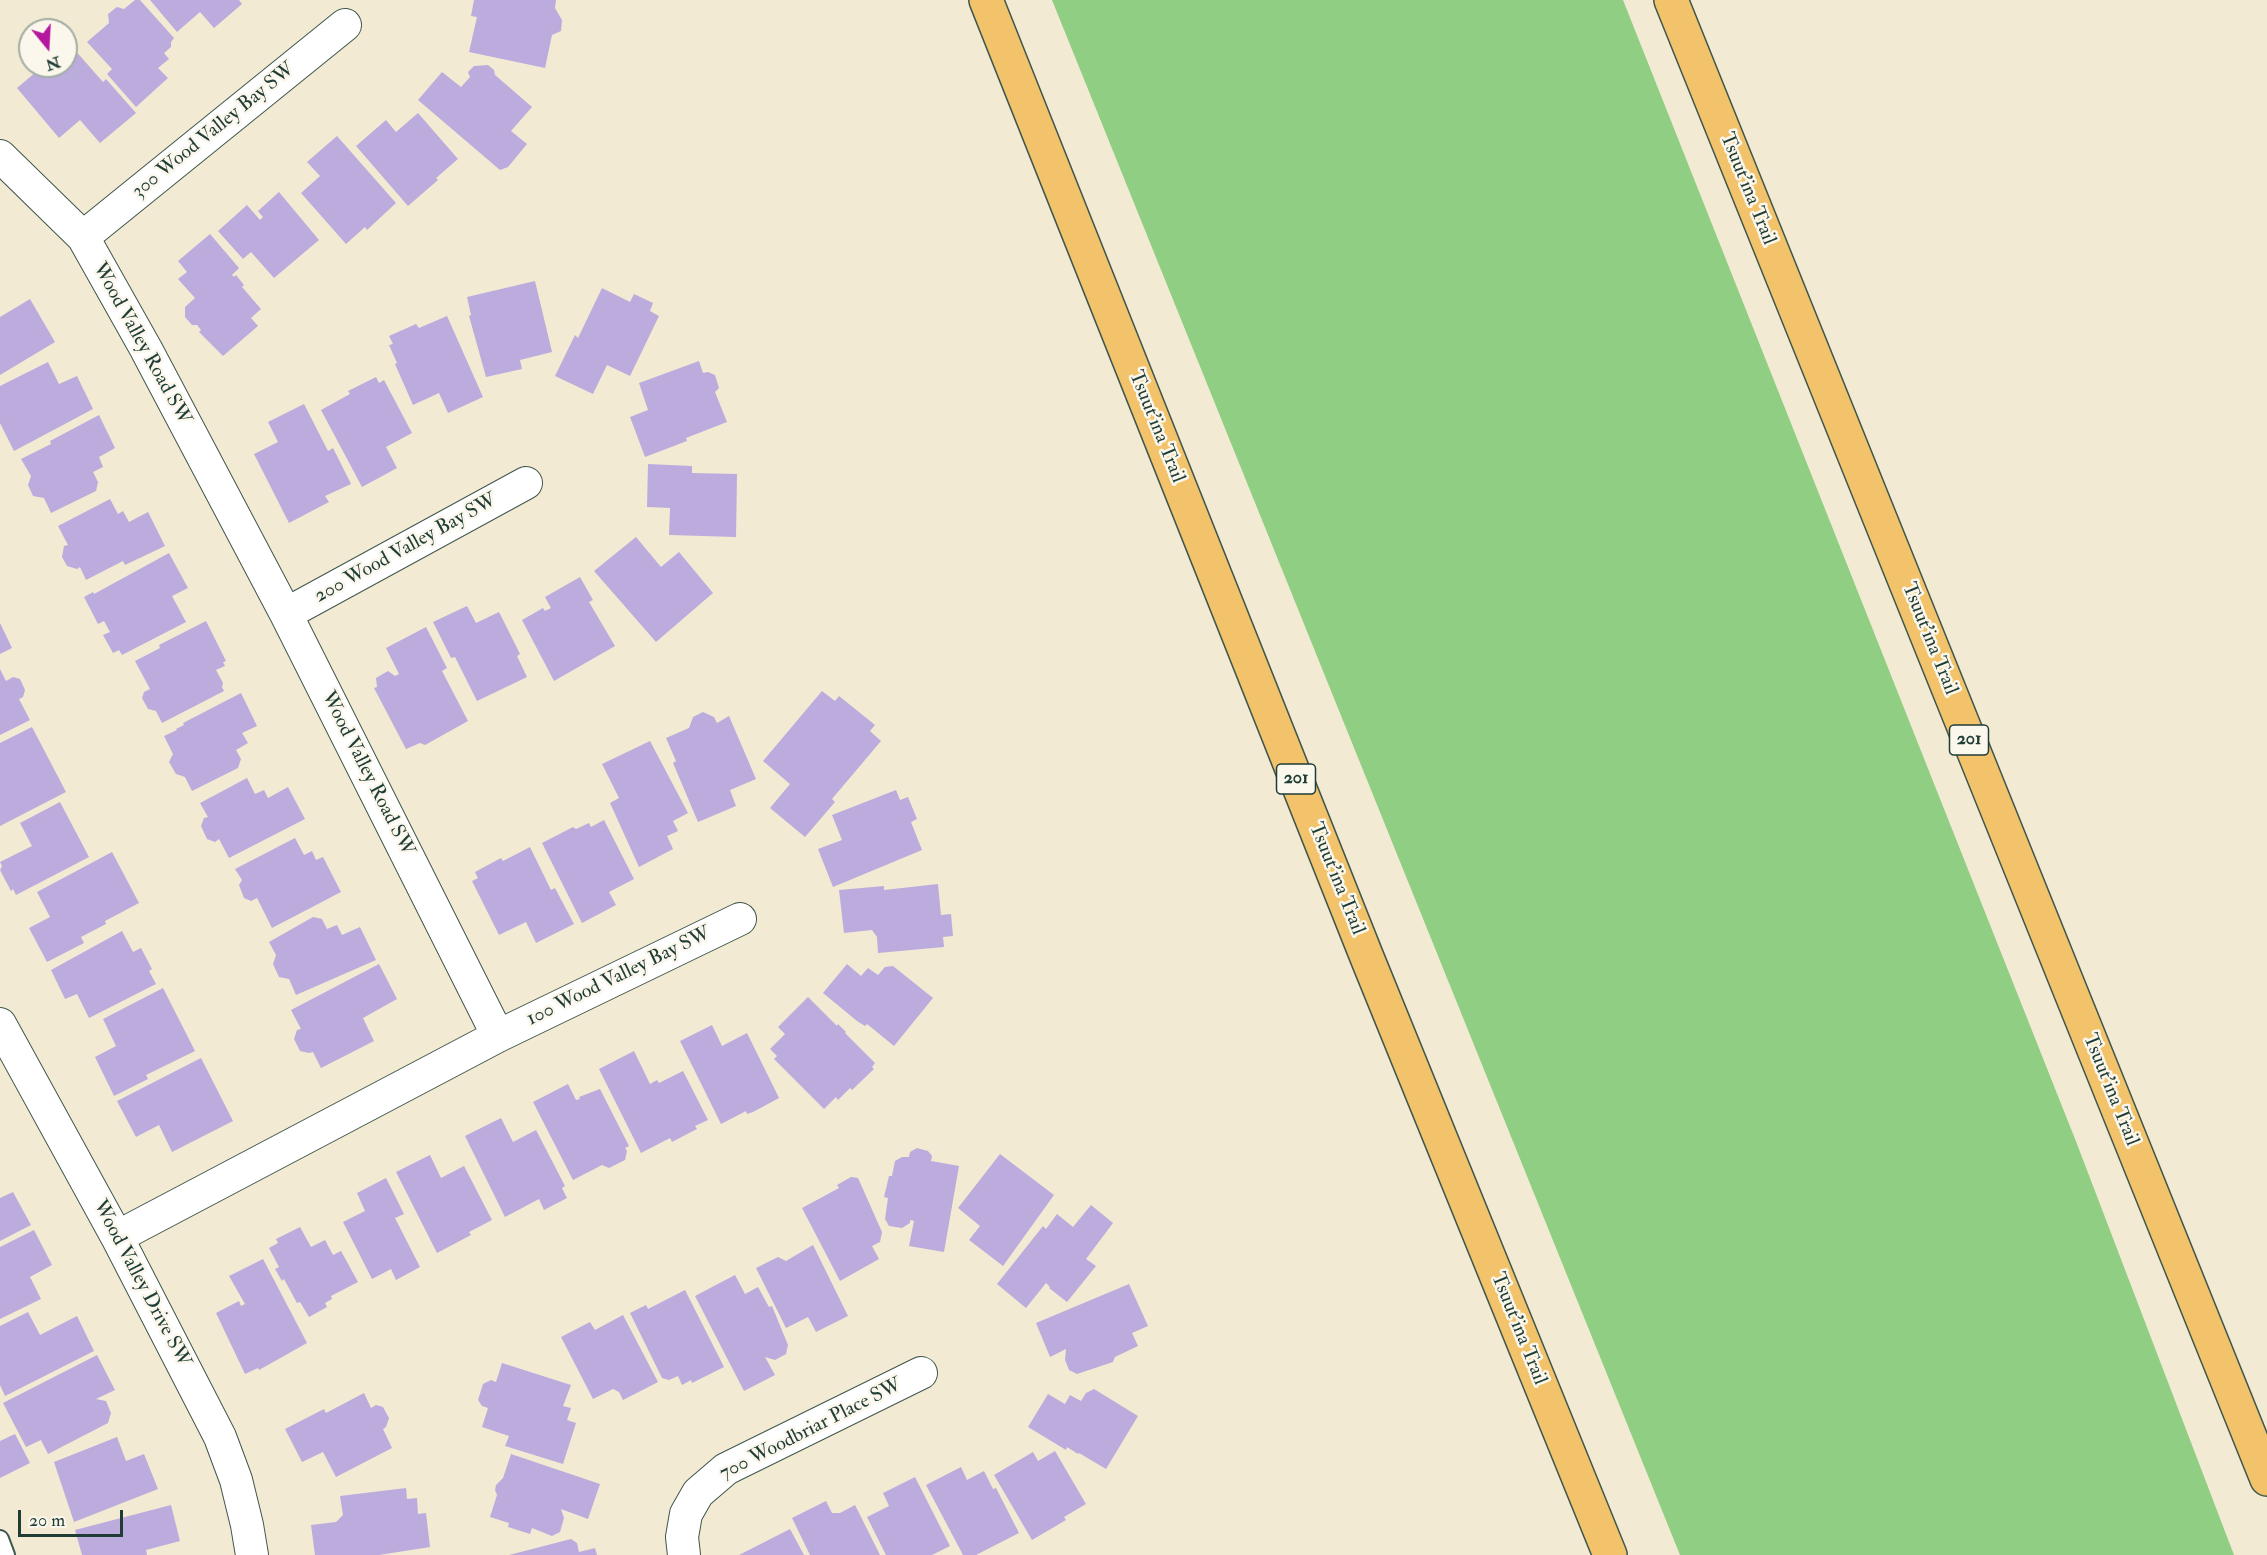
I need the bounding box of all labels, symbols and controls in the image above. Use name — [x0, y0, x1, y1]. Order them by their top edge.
north arrow — [18, 18, 78, 78]
text: N — [43, 51, 63, 75]
street label: 300 Wood Valley Bay SW — [128, 58, 300, 204]
street label: Tsuut'ina Trail — [1714, 129, 1780, 249]
street label: Wood Valley Road SW — [86, 259, 196, 429]
street label: Tsuut'ina Trail — [1123, 367, 1189, 487]
street label: 200 Wood Valley Bay SW — [311, 489, 501, 609]
street label: Tsuut'ina Trail — [1896, 579, 1962, 699]
street label: Wood Valley Road SW — [315, 688, 419, 860]
road number: 201 — [1950, 725, 1988, 755]
road number: 201 — [1276, 764, 1316, 794]
street label: Tsuut'ina Trail — [1303, 819, 1369, 939]
street label: 100 Wood Valley Bay SW — [523, 922, 715, 1032]
street label: Tsuut'ina Trail — [2077, 1030, 2143, 1150]
street label: Wood Valley Drive SW — [87, 1196, 195, 1372]
street label: Tsuut'ina Trail — [1485, 1269, 1551, 1389]
street label: 700 Woodbriar Place SW — [716, 1374, 906, 1486]
scale bar — [21, 1498, 126, 1536]
text: 20 m — [29, 1509, 65, 1532]

